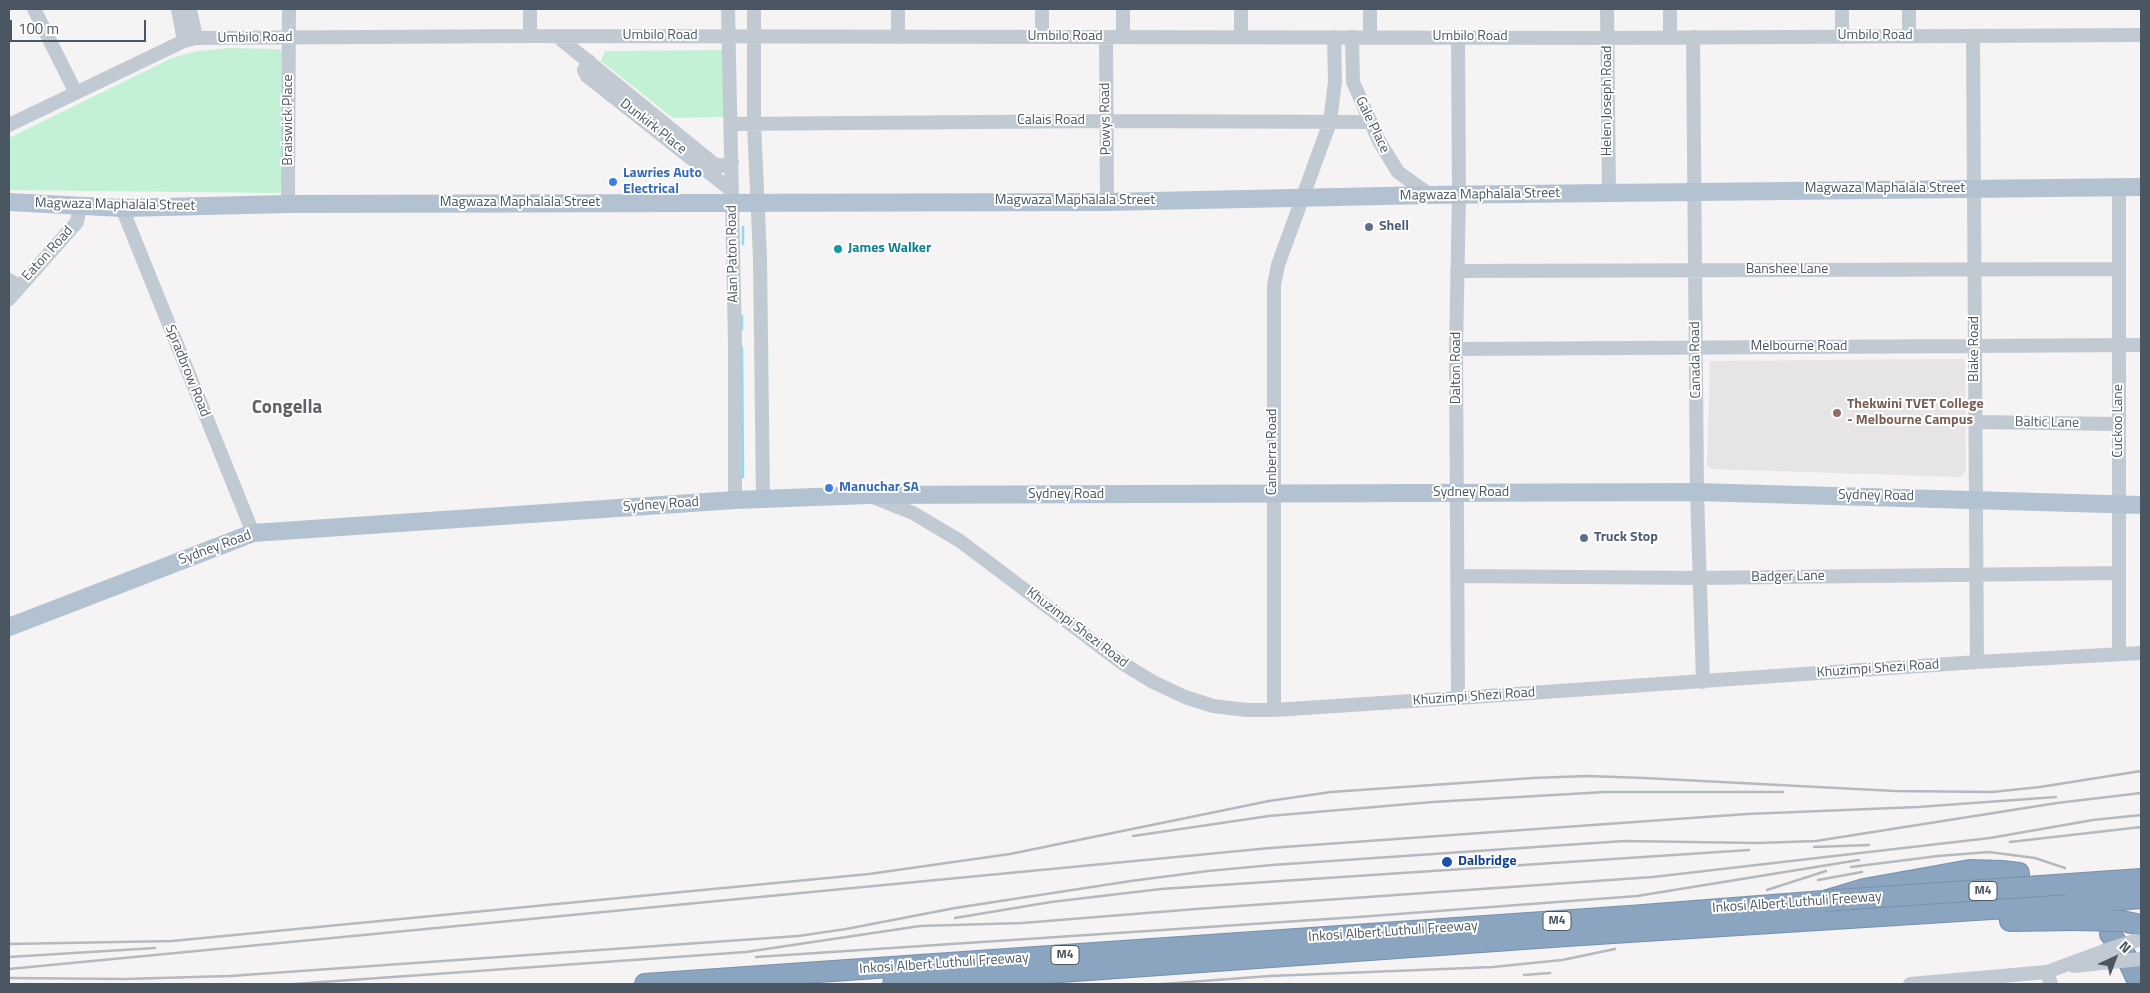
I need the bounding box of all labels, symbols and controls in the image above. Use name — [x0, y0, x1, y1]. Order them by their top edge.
scale bar — [12, 10, 149, 42]
text: 100 m — [18, 17, 59, 40]
street label: Umbilo Road — [622, 28, 698, 44]
street label: Umbilo Road — [1837, 28, 1913, 44]
street label: Umbilo Road — [217, 29, 293, 47]
street label: Umbilo Road — [1027, 29, 1103, 45]
street label: Umbilo Road — [1432, 29, 1508, 45]
street label: Helen Joseph Road — [1600, 46, 1616, 156]
street label: Braiswick Place — [281, 74, 297, 166]
street label: Powys Road — [1097, 82, 1115, 156]
street label: Gale Place — [1351, 94, 1393, 156]
street label: Dunkirk Place — [616, 96, 690, 158]
street label: Calais Road — [1017, 113, 1085, 129]
place label: Lawries Auto Electrical — [623, 166, 702, 198]
marker: Lawries Auto Electrical — [607, 176, 619, 188]
street label: Magwaza Maphalala Street — [1805, 181, 1965, 197]
street label: Magwaza Maphalala Street — [1400, 185, 1560, 205]
street label: Magwaza Maphalala Street — [995, 193, 1155, 209]
street label: Magwaza Maphalala Street — [35, 195, 195, 215]
street label: Magwaza Maphalala Street — [440, 195, 600, 211]
street label: Alan Paton Road — [724, 205, 742, 303]
place label: Shell — [1379, 219, 1409, 235]
marker: Shell — [1363, 221, 1375, 233]
street label: Eaton Road — [19, 223, 77, 285]
place label: James Walker — [848, 241, 931, 257]
marker: James Walker — [832, 243, 844, 255]
street label: Banshee Lane — [1746, 262, 1828, 278]
street label: Blake Road — [1967, 316, 1983, 382]
street label: Canada Road — [1687, 321, 1705, 399]
street label: Spradbrow Road — [161, 323, 213, 419]
street label: Dalton Road — [1449, 332, 1465, 404]
street label: Melbourne Road — [1750, 339, 1848, 355]
street label: Cuckoo Lane — [2111, 384, 2127, 458]
district label: Congella — [252, 397, 322, 419]
place label: Thekwini TVET College - Melbourne Campus — [1847, 397, 1984, 430]
marker: Thekwini TVET College - Melbourne Campus — [1831, 407, 1843, 419]
street label: Canberra Road — [1265, 409, 1281, 495]
street label: Baltic Lane — [2015, 414, 2079, 432]
place label: Manuchar SA — [839, 480, 919, 496]
marker: Manuchar SA — [823, 482, 835, 494]
street label: Sydney Road — [1433, 485, 1509, 501]
street label: Sydney Road — [1028, 487, 1104, 503]
street label: Sydney Road — [1838, 487, 1914, 505]
street label: Sydney Road — [622, 494, 700, 516]
street label: Sydney Road — [176, 527, 254, 569]
place label: Truck Stop — [1594, 530, 1658, 546]
marker: Truck Stop — [1578, 532, 1590, 544]
street label: Badger Lane — [1751, 568, 1825, 586]
street label: Khuzimpi Shezi Road — [1023, 584, 1131, 672]
street label: Khuzimpi Shezi Road — [1816, 656, 1940, 682]
street label: Khuzimpi Shezi Road — [1412, 684, 1536, 710]
place label: Dalbridge — [1458, 854, 1517, 870]
marker: Dalbridge — [1440, 855, 1454, 869]
road number: M4 — [1969, 881, 1997, 900]
street label: Inkosi Albert Luthuli Freeway — [1712, 889, 1882, 917]
road number: M4 — [1543, 911, 1571, 930]
street label: Inkosi Albert Luthuli Freeway — [1308, 918, 1478, 946]
north arrow — [2090, 933, 2140, 983]
text: N — [2115, 936, 2136, 958]
road number: M4 — [1051, 946, 1079, 964]
street label: Inkosi Albert Luthuli Freeway — [859, 950, 1029, 978]

